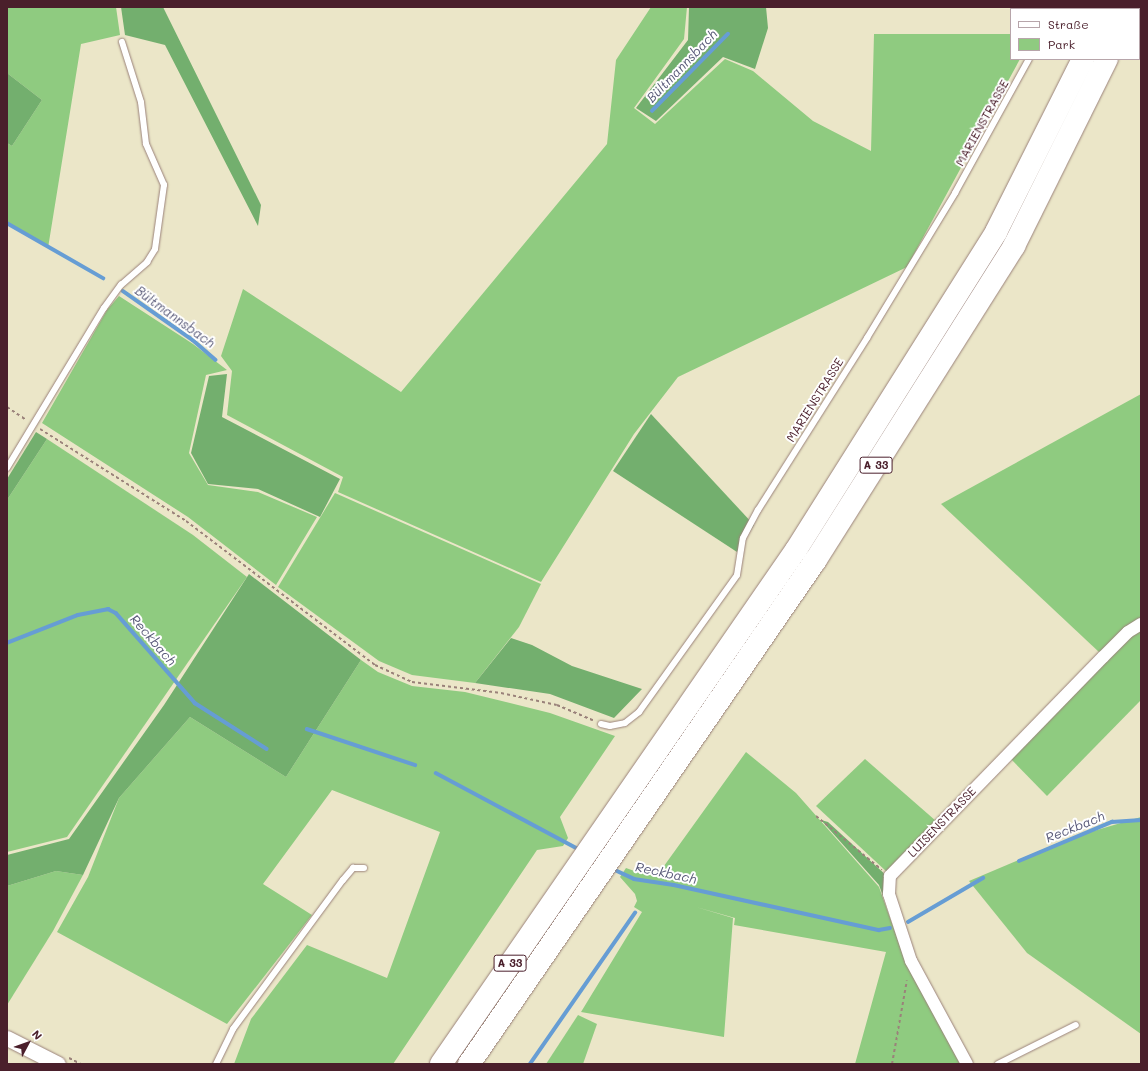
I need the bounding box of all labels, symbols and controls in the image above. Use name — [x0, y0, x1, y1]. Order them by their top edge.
legend — [1010, 8, 1140, 60]
text: Straße — [1048, 16, 1089, 32]
water label: Bültmannsbach — [643, 27, 721, 105]
text: Park — [1048, 36, 1075, 52]
street label: MARIENSTRASSE — [952, 77, 1012, 169]
water label: Bültmannsbach — [132, 283, 218, 351]
street label: MARIENSTRASSE — [783, 355, 847, 445]
road number: A 33 — [859, 456, 893, 474]
water label: Reckbach — [127, 611, 179, 669]
street label: LUISENSTRASSE — [905, 784, 979, 860]
water label: Reckbach — [1043, 808, 1107, 846]
water label: Reckbach — [634, 859, 698, 887]
road number: A 33 — [493, 954, 527, 972]
north arrow — [8, 1023, 48, 1063]
text: N — [29, 1027, 46, 1043]

